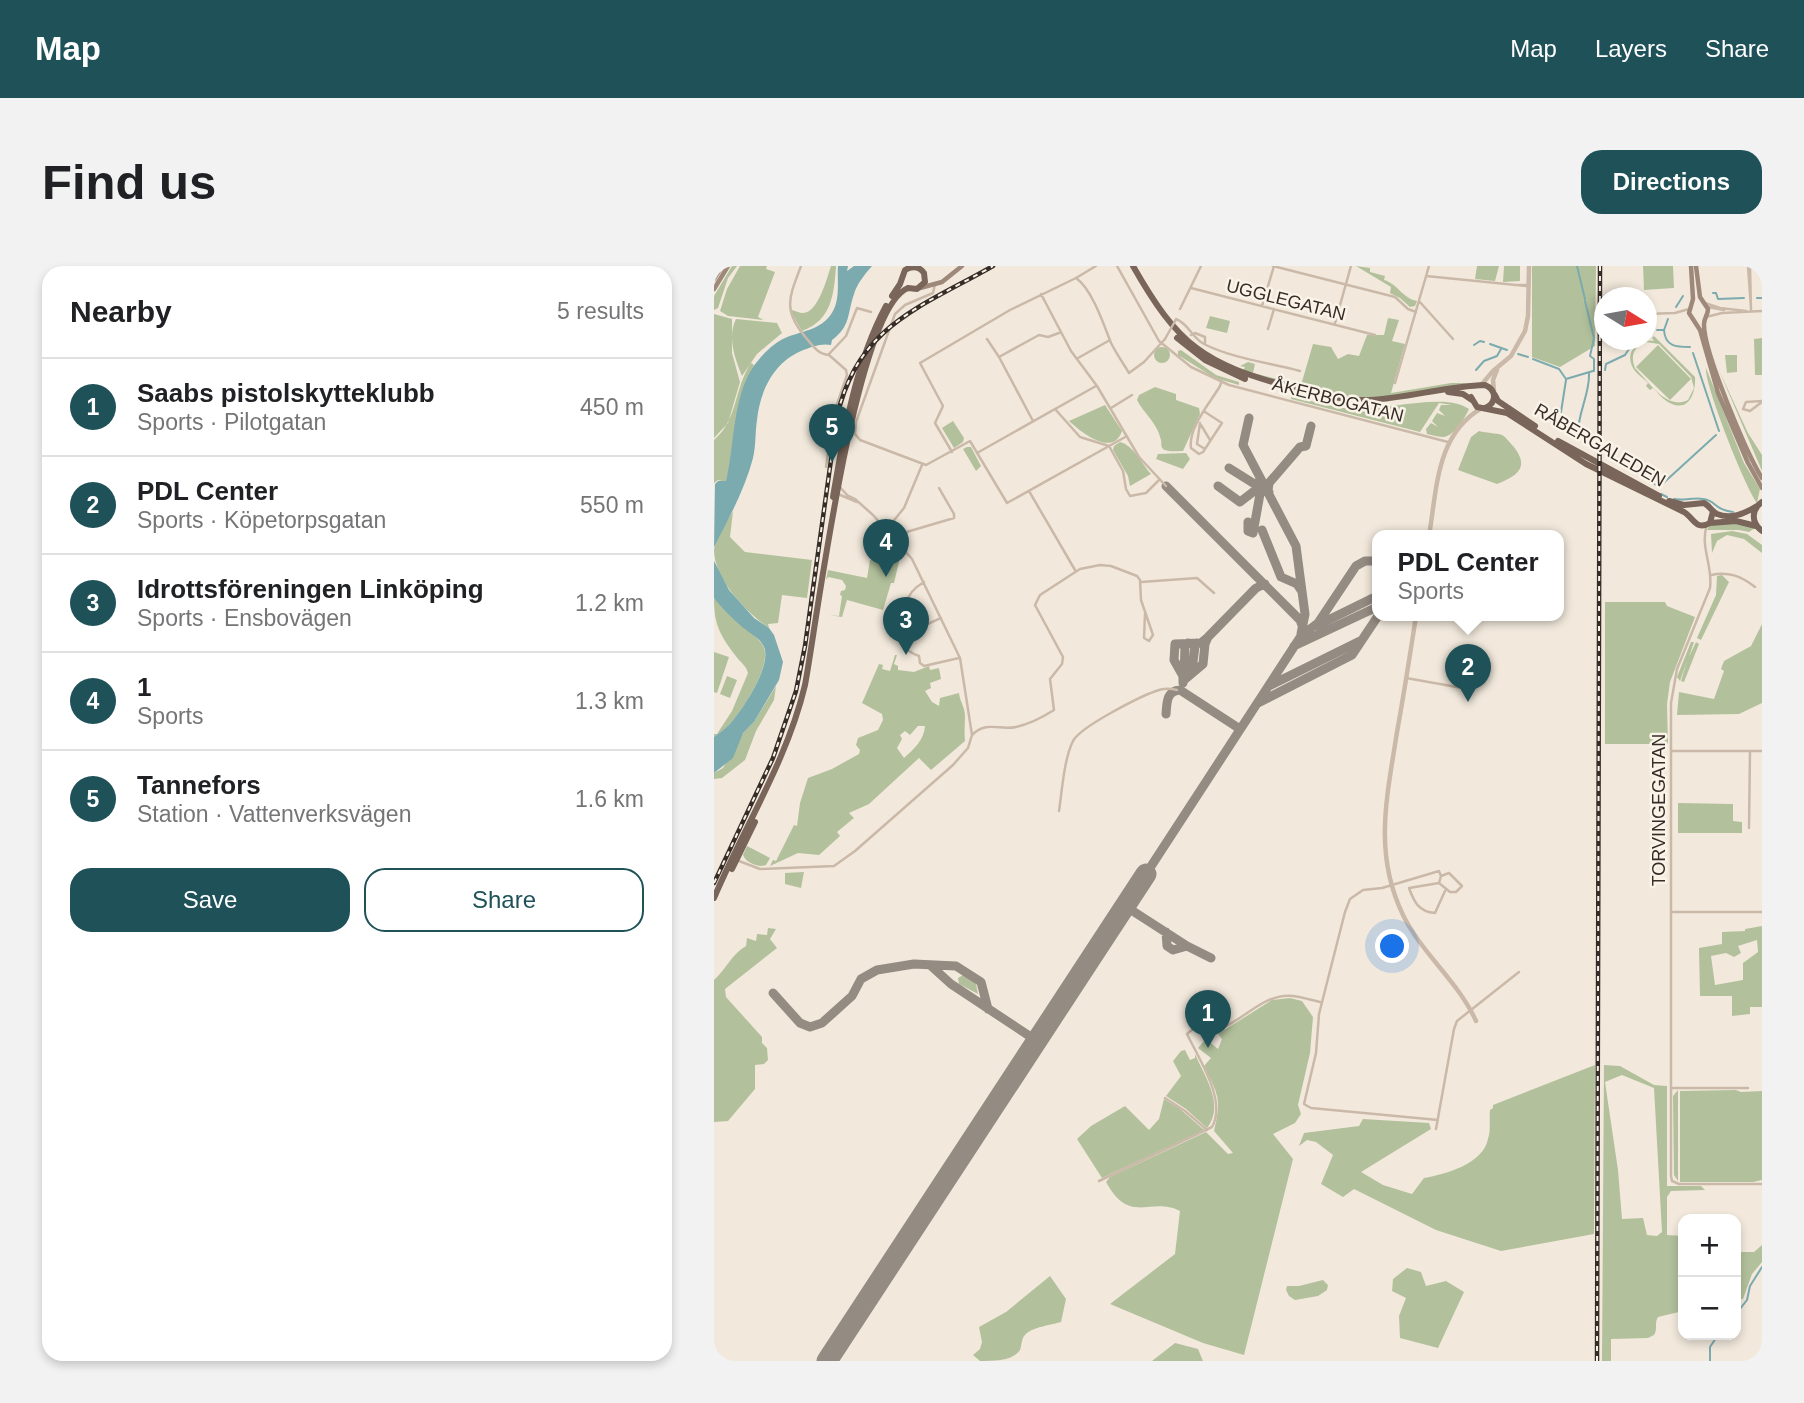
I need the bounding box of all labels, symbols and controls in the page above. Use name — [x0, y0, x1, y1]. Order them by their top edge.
text: Map — [35, 30, 101, 67]
text: Map — [1510, 35, 1557, 62]
text: Layers — [1595, 35, 1667, 62]
text: Share — [1705, 35, 1769, 62]
button: Directions — [1581, 150, 1762, 214]
text: Find us — [42, 155, 216, 209]
street label: UGGLEGATAN — [1224, 275, 1348, 325]
north arrow — [1594, 287, 1657, 350]
text: Nearby — [70, 295, 172, 328]
text: 5 results — [557, 298, 644, 324]
street label: ÅKERBOGATAN — [1270, 374, 1406, 426]
text: Saabs pistolskytteklubb — [137, 378, 435, 408]
text: 1 — [87, 394, 99, 420]
text: 450 m — [580, 394, 644, 420]
street label: RÅBERGALEDEN — [1531, 399, 1669, 491]
pin: 5 — [809, 404, 855, 462]
text: Sports · Pilotgatan — [137, 409, 326, 435]
text: PDL Center — [137, 476, 278, 506]
text: 2 — [87, 492, 99, 518]
text: 550 m — [580, 492, 644, 518]
text: Sports · Köpetorpsgatan — [137, 507, 386, 533]
pin: 4 — [863, 519, 909, 577]
popup — [1372, 530, 1564, 621]
text: PDL Center — [1397, 547, 1539, 577]
text: Idrottsföreningen Linköping — [137, 574, 484, 604]
text: Sports — [1397, 578, 1464, 604]
text: 3 — [87, 590, 99, 616]
text: 1.2 km — [575, 590, 644, 616]
pin: 3 — [883, 597, 929, 655]
text: Sports · Ensbovägen — [137, 605, 352, 631]
pin: 2 — [1445, 644, 1491, 702]
text: 1 — [137, 672, 151, 702]
text: 4 — [87, 688, 99, 714]
text: 1.3 km — [575, 688, 644, 714]
text: Sports — [137, 703, 203, 729]
street label: TORVINGEGATAN — [1649, 734, 1669, 886]
text: Tannefors — [137, 770, 261, 800]
text: 5 — [87, 786, 99, 812]
text: 1.6 km — [575, 786, 644, 812]
text: Station · Vattenverksvägen — [137, 801, 411, 827]
button: Save — [70, 868, 350, 932]
button: Share — [364, 868, 644, 932]
your location — [1375, 929, 1409, 963]
pin: 1 — [1185, 990, 1231, 1048]
map controls — [1678, 1214, 1741, 1340]
button: + — [1678, 1214, 1741, 1277]
button: − — [1678, 1277, 1741, 1340]

